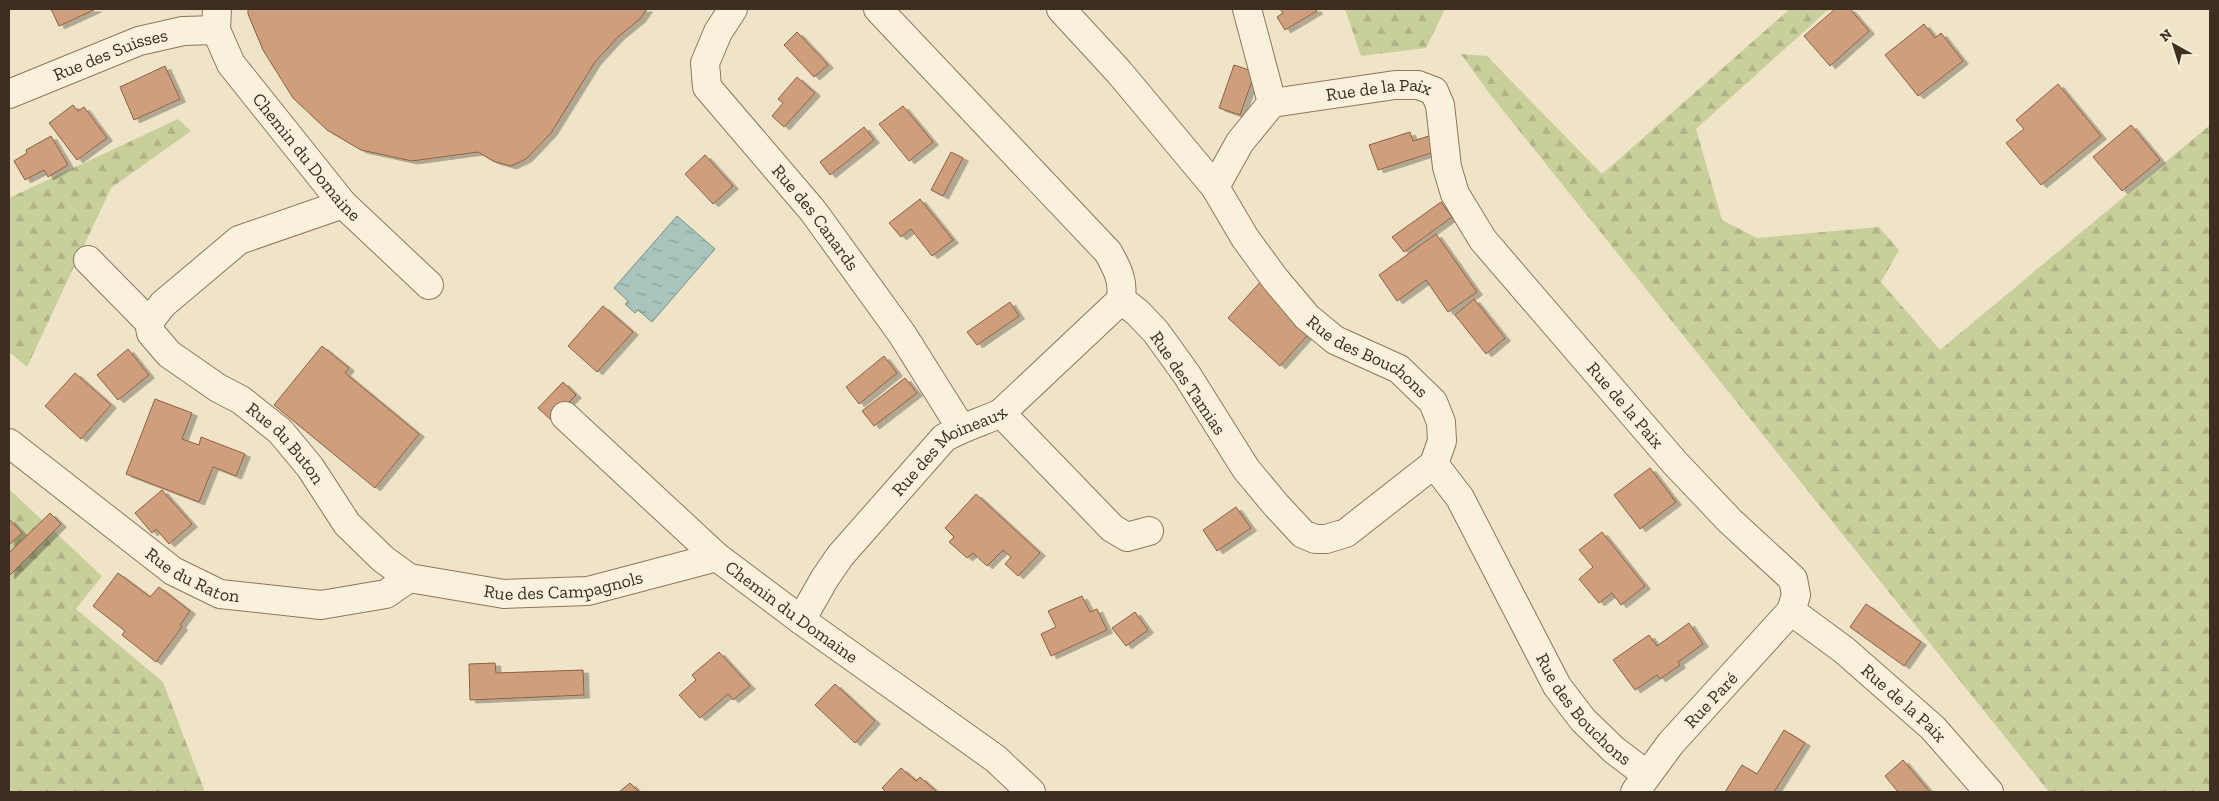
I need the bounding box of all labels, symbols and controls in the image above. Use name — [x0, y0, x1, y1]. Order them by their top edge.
north arrow — [2149, 20, 2199, 70]
street label: Rue des Suisses — [50, 24, 170, 86]
text: N — [2157, 25, 2176, 45]
street label: Rue de la Paix — [1324, 74, 1435, 106]
street label: Chemin du Domaine — [247, 88, 365, 226]
street label: Rue des Canards — [767, 160, 864, 275]
street label: Rue des Bouchons — [1302, 310, 1433, 402]
street label: Rue des Tamias — [1145, 327, 1231, 439]
street label: Rue de la Paix — [1582, 357, 1668, 453]
street label: Rue du Buton — [242, 397, 330, 489]
street label: Rue des Moineaux — [887, 402, 1012, 501]
street label: Rue du Raton — [141, 543, 241, 607]
street label: Chemin du Domaine — [721, 556, 862, 668]
street label: Rue des Campagnols — [482, 566, 645, 605]
street label: Rue des Bouchons — [1531, 649, 1636, 770]
street label: Rue de la Paix — [1857, 659, 1951, 747]
street label: Rue Paré — [1680, 667, 1742, 733]

